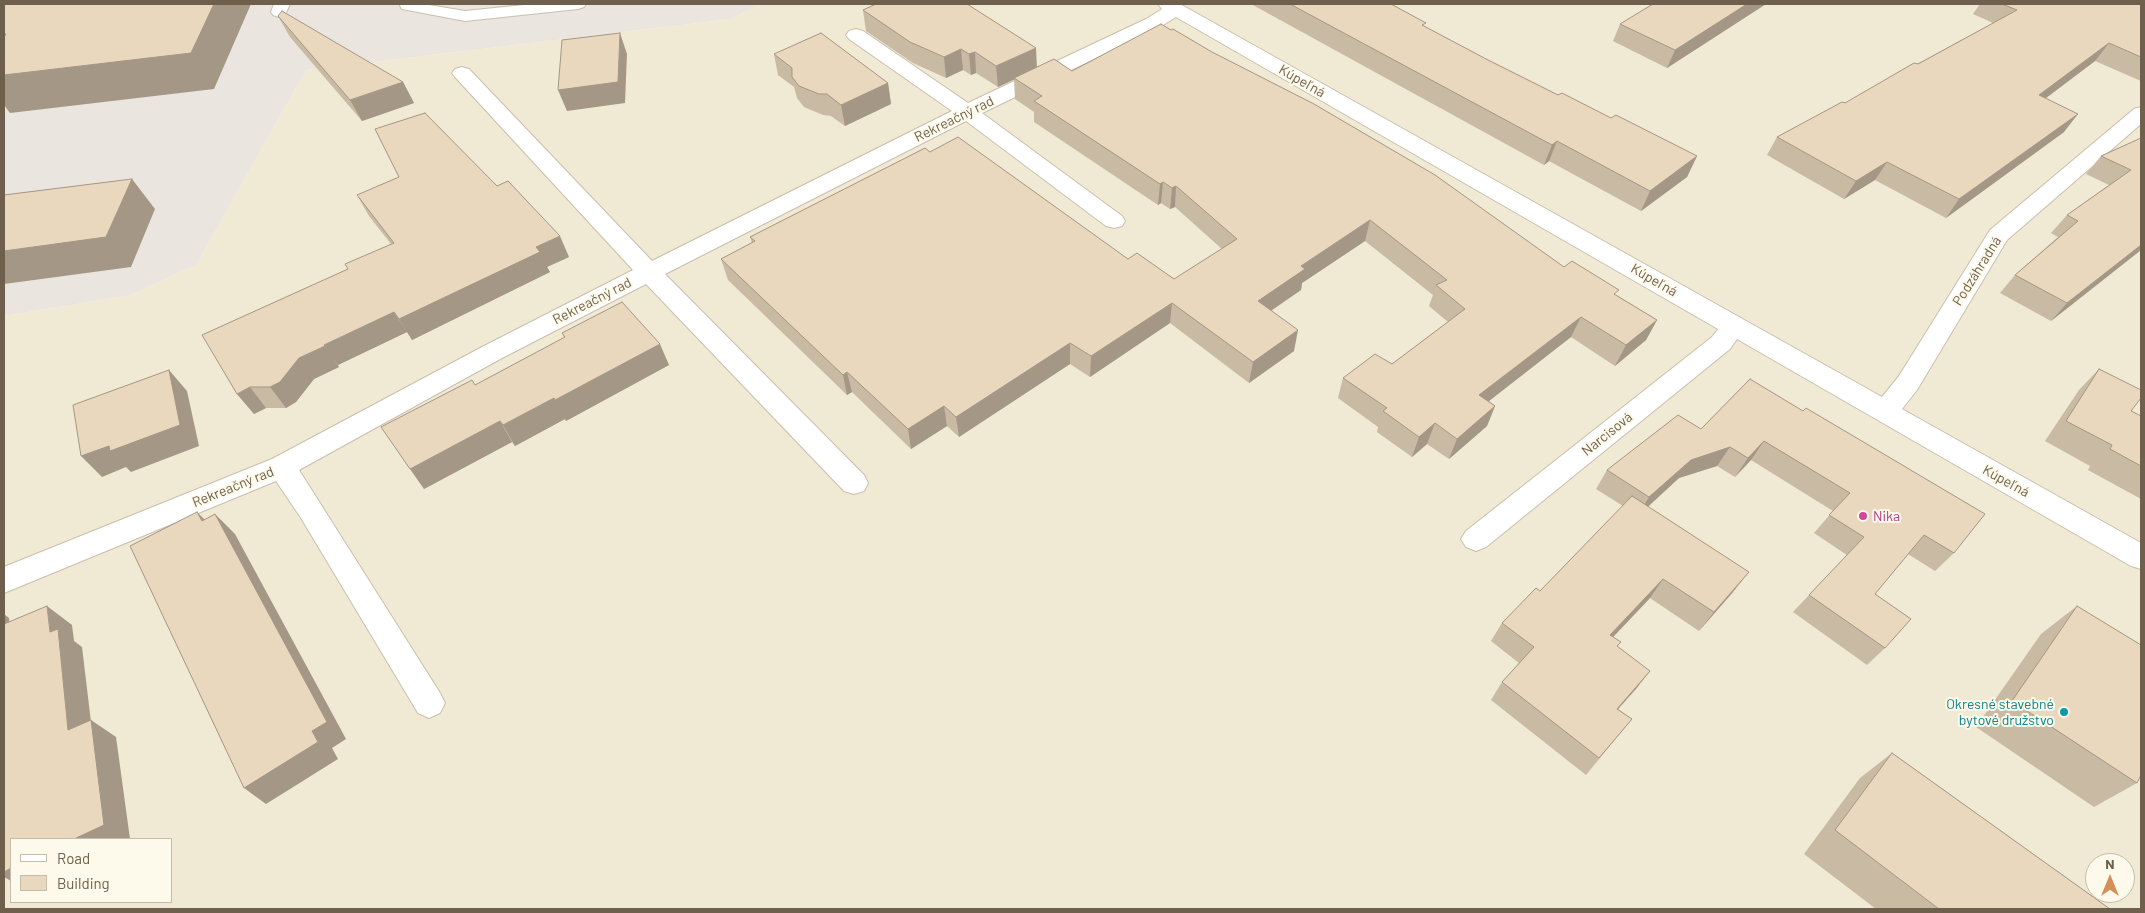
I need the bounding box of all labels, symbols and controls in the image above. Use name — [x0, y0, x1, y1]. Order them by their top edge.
street label: Kúpeľná — [1276, 61, 1328, 101]
street label: Rekreačný rad — [911, 93, 997, 145]
street label: Podzáhradná — [1949, 233, 2005, 309]
street label: Kúpeľná — [1628, 260, 1680, 300]
street label: Rekreačný rad — [550, 274, 634, 328]
street label: Narcisová — [1578, 409, 1636, 459]
street label: Kúpeľná — [1980, 461, 2032, 501]
street label: Rekreačný rad — [190, 463, 276, 511]
place label: Nika — [1873, 508, 1900, 524]
marker: Nika — [1857, 510, 1869, 522]
place label: Okresné stavebné bytové družstvo — [1946, 696, 2054, 729]
marker: Okresné stavebné bytové družstvo — [2058, 706, 2070, 718]
legend — [10, 838, 172, 903]
text: Road — [57, 849, 90, 867]
north arrow — [2085, 853, 2135, 903]
text: N — [2105, 855, 2115, 872]
text: Building — [57, 874, 110, 892]

